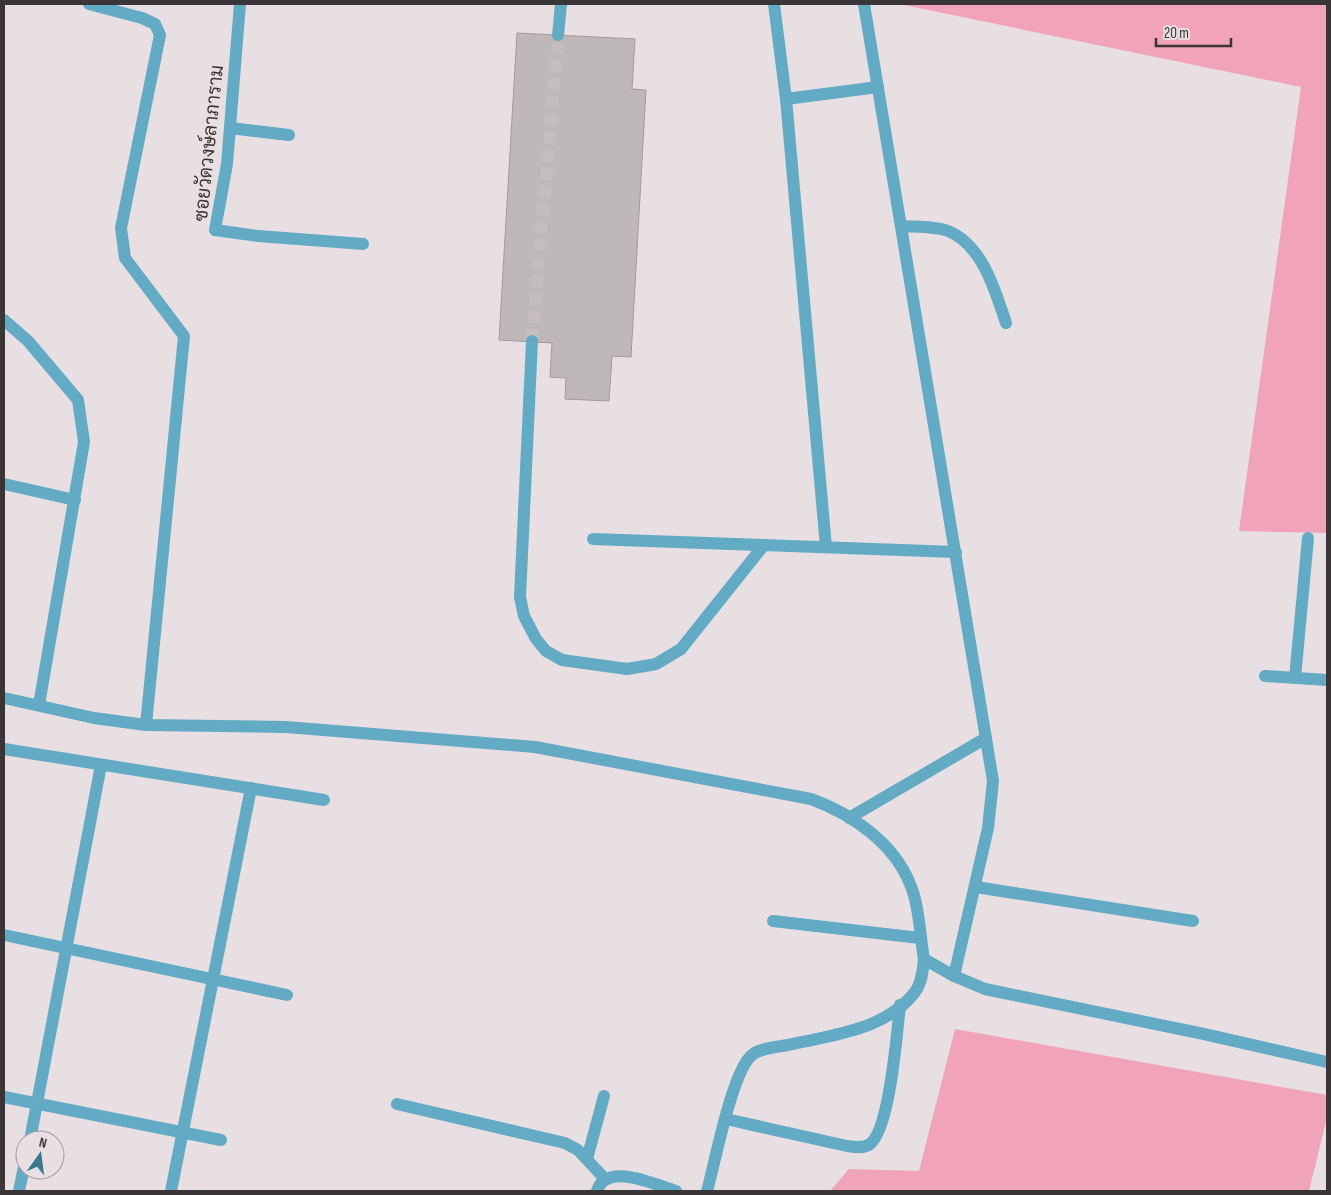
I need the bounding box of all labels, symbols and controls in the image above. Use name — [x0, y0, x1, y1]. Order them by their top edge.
scale bar — [1156, 15, 1231, 47]
text: 20 m — [1164, 24, 1189, 43]
street label: ซอยวัดวงษ์ลาภาราม — [188, 64, 229, 223]
north arrow — [15, 1130, 65, 1180]
text: N — [37, 1134, 49, 1152]

